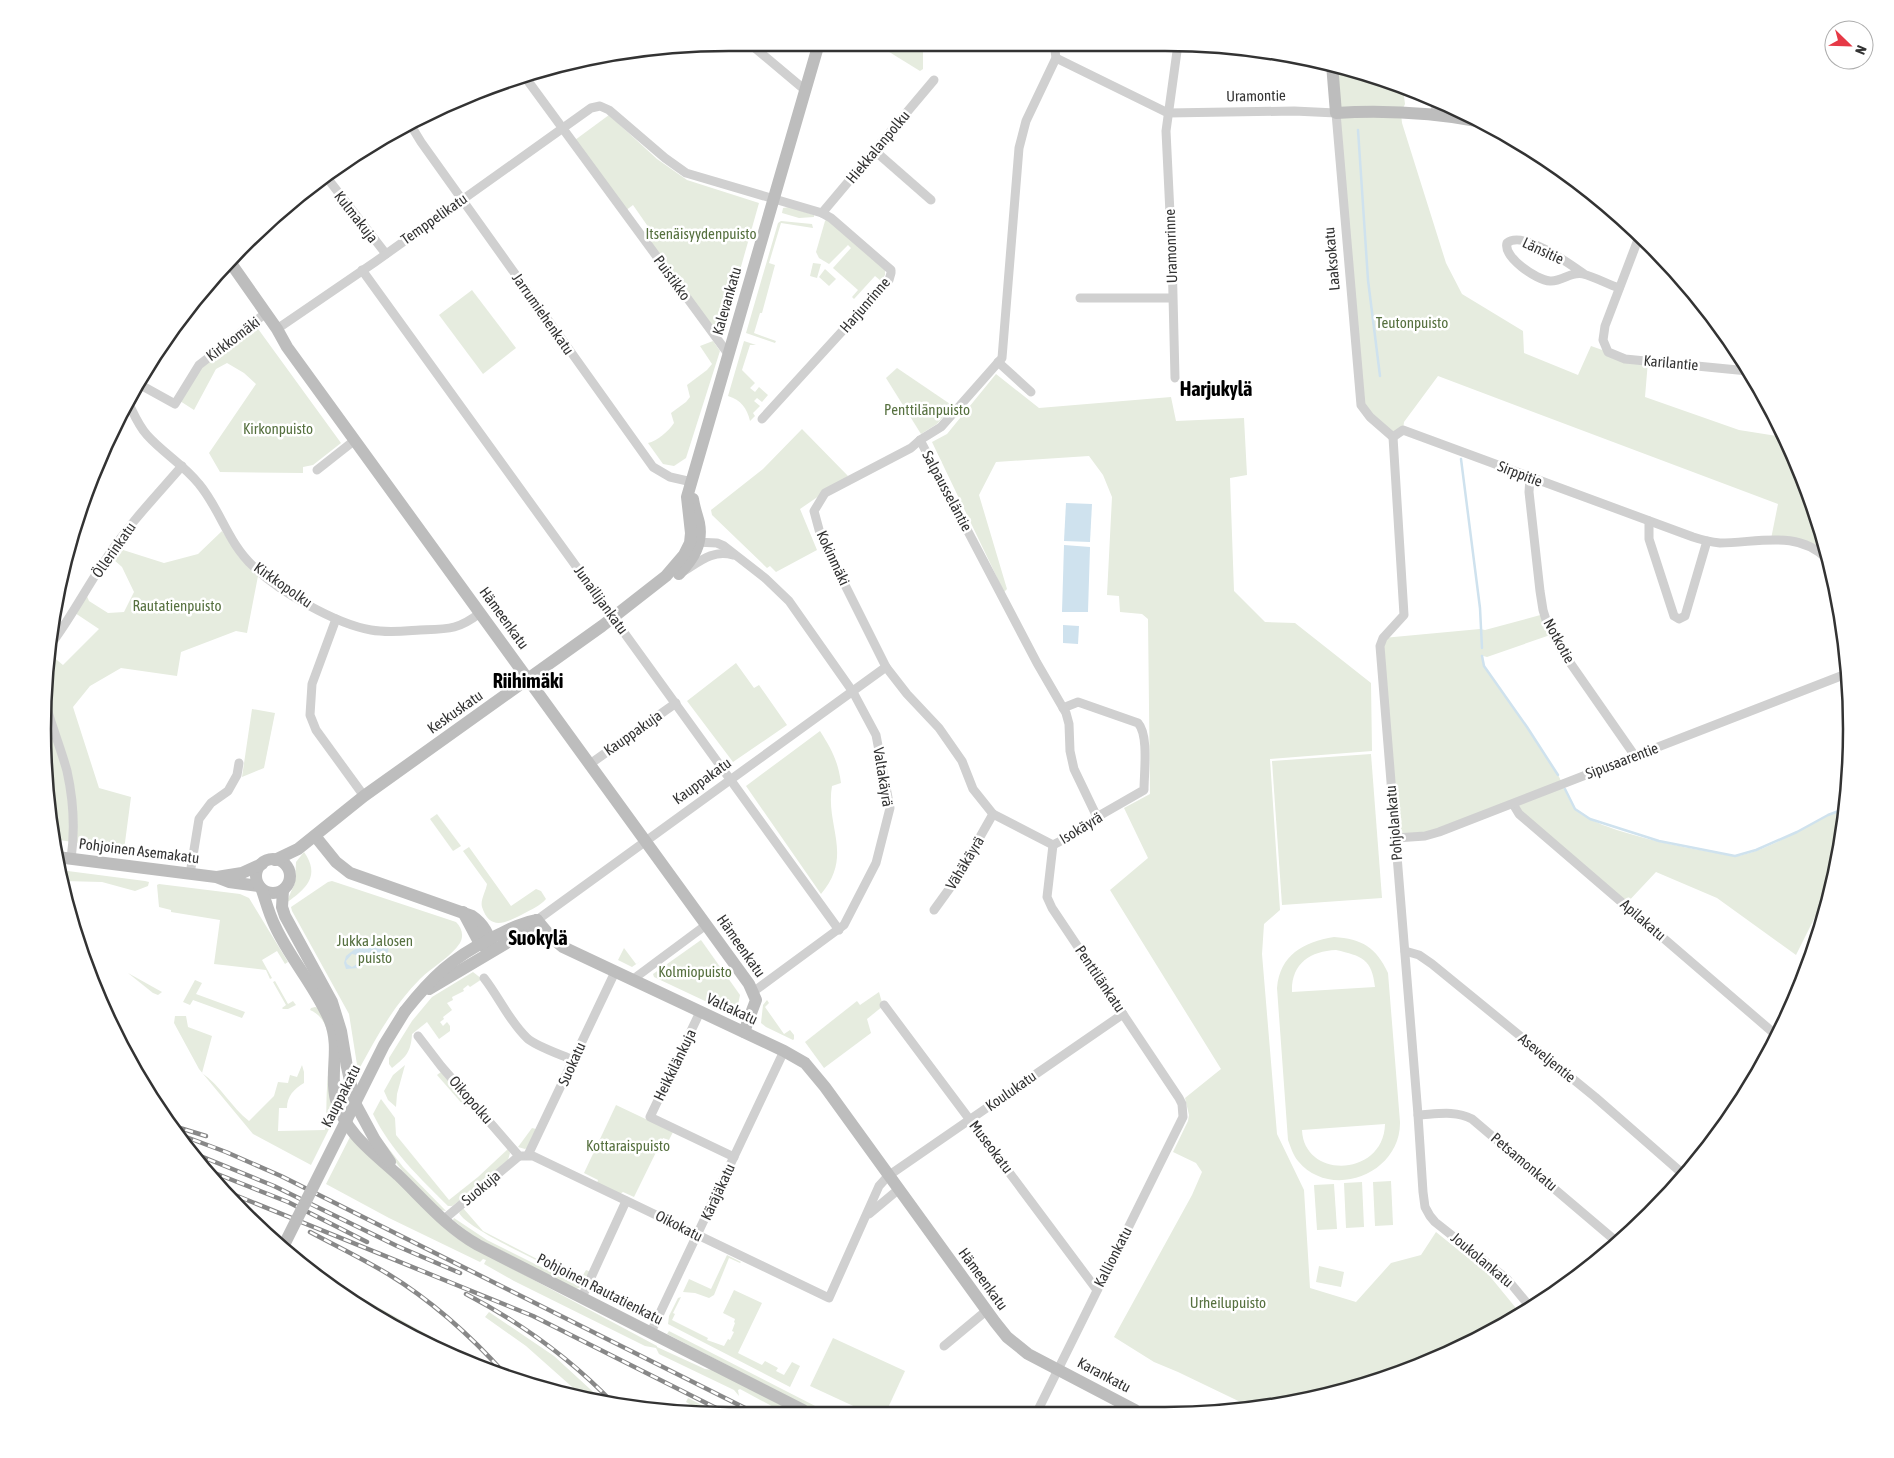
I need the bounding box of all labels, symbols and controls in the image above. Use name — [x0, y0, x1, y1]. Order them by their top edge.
north arrow — [1824, 20, 1874, 70]
text: N — [1852, 43, 1870, 57]
street label: Uramontie — [1226, 86, 1286, 105]
street label: Hiekkalanpolku — [842, 107, 913, 186]
street label: Kulmakuja — [331, 188, 382, 246]
street label: Temppelikatu — [397, 190, 470, 248]
street label: Uramonrinne — [1161, 208, 1180, 283]
park label: Itsenäisyydenpuisto — [646, 225, 756, 242]
street label: Laaksokatu — [1320, 227, 1343, 292]
street label: Länsitie — [1520, 234, 1567, 267]
street label: Puistikko — [651, 252, 694, 303]
street label: Kalevankatu — [709, 265, 744, 337]
street label: Jarrumiehenkatu — [509, 270, 578, 358]
street label: Harjunrinne — [836, 274, 893, 336]
street label: Kirkkomäki — [203, 313, 263, 364]
park label: Teutonpuisto — [1376, 314, 1448, 331]
street label: Karilantie — [1643, 352, 1699, 373]
district label: Harjukylä — [1180, 377, 1252, 400]
park label: Penttilänpuisto — [884, 401, 970, 418]
park label: Kirkonpuisto — [243, 420, 313, 437]
street label: Salpausseläntie — [919, 448, 976, 534]
street label: Sirppitie — [1495, 457, 1545, 490]
street label: Öllerinkatu — [88, 519, 139, 581]
street label: Kokinmäki — [813, 528, 853, 588]
street label: Kirkkopolku — [251, 558, 316, 611]
street label: Junailijankatu — [571, 562, 632, 637]
street label: Hämeenkatu — [476, 583, 533, 652]
park label: Rautatienpuisto — [132, 597, 222, 614]
street label: Notkotie — [1540, 616, 1579, 666]
district label: Riihimäki — [493, 669, 563, 692]
street label: Keskuskatu — [424, 686, 486, 737]
street label: Kauppakuja — [600, 706, 665, 759]
street label: Sipusaarentie — [1583, 739, 1661, 782]
street label: Valtakäyrä — [870, 746, 897, 808]
street label: Kauppakatu — [669, 754, 734, 807]
street label: Pohjolankatu — [1382, 785, 1405, 861]
street label: Isokäyrä — [1056, 808, 1105, 847]
street label: Vähäkäyrä — [942, 833, 987, 892]
street label: Pohjoinen Asemakatu — [78, 835, 200, 866]
street label: Apilakatu — [1617, 895, 1669, 944]
street label: Hämeenkatu — [714, 911, 769, 980]
district label: Suokylä — [508, 926, 568, 949]
park label: Jukka Jalosen puisto — [337, 932, 413, 966]
street label: Penttilänkatu — [1072, 942, 1129, 1015]
park label: Kolmiopuisto — [658, 963, 732, 980]
street label: Valtakatu — [704, 989, 760, 1028]
street label: Heikkilänkuja — [650, 1026, 699, 1103]
street label: Aseveljentie — [1515, 1030, 1579, 1086]
street label: Suokatu — [554, 1039, 589, 1088]
street label: Kauppakatu — [318, 1062, 363, 1130]
street label: Koulukatu — [982, 1067, 1039, 1114]
street label: Oikopolku — [446, 1072, 497, 1127]
street label: Museokatu — [966, 1117, 1017, 1176]
street label: Petsamonkatu — [1488, 1129, 1561, 1194]
park label: Kottaraispuisto — [586, 1137, 670, 1154]
street label: Käräjäkatu — [697, 1161, 738, 1223]
street label: Suokuja — [458, 1167, 503, 1209]
street label: Oikokatu — [653, 1206, 706, 1245]
street label: Kallionkatu — [1090, 1224, 1135, 1290]
street label: Joukolankatu — [1448, 1229, 1517, 1290]
street label: Hämeenkatu — [955, 1244, 1012, 1313]
street label: Pohjoinen Rautatienkatu — [534, 1249, 666, 1328]
park label: Urheilupuisto — [1190, 1294, 1266, 1311]
street label: Karankatu — [1075, 1354, 1134, 1396]

